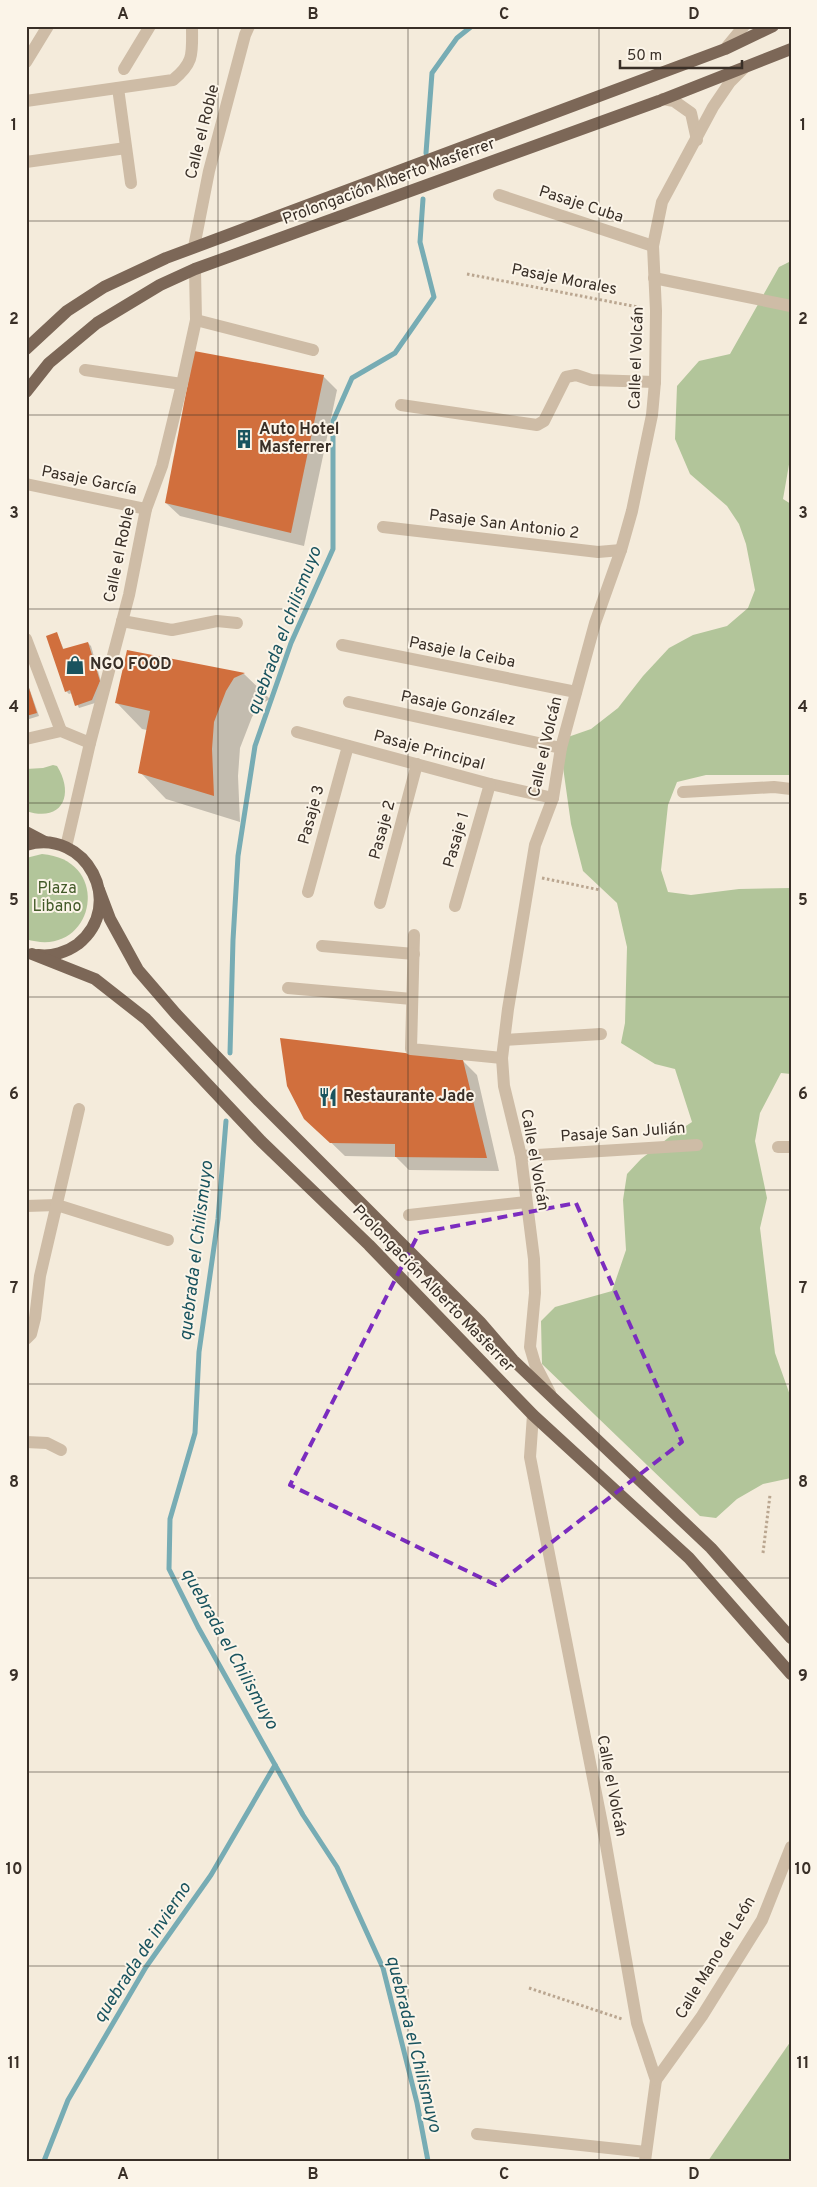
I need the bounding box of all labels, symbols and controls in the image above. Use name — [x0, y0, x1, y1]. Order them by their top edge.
text: A — [117, 5, 129, 25]
text: B — [307, 5, 319, 25]
text: C — [499, 5, 509, 25]
text: D — [688, 5, 700, 25]
scale bar — [620, 38, 742, 70]
text: 50 m — [627, 47, 662, 66]
street label: Calle el Roble — [182, 82, 224, 182]
text: 1 — [11, 116, 17, 136]
text: 1 — [800, 116, 806, 136]
street label: Prolongación Alberto Masferrer — [280, 134, 498, 230]
street label: Pasaje Cuba — [536, 182, 626, 228]
street label: Pasaje Morales — [510, 260, 618, 300]
street label: Calle el Volcán — [625, 306, 649, 410]
text: 2 — [9, 310, 19, 330]
text: 2 — [798, 310, 808, 330]
place label: Auto Hotel Masferrer — [259, 420, 339, 458]
building icon: Auto Hotel Masferrer — [233, 428, 255, 450]
street label: Pasaje García — [40, 462, 138, 500]
text: 3 — [9, 504, 19, 524]
text: 3 — [798, 504, 808, 524]
street label: Calle el Roble — [100, 505, 140, 605]
street label: Pasaje San Antonio 2 — [428, 506, 580, 544]
water label: quebrada el chilismuyo — [242, 543, 328, 718]
street label: Pasaje la Ceiba — [407, 633, 517, 673]
shop icon: NGO FOOD — [64, 654, 86, 676]
place label: NGO FOOD — [90, 655, 172, 675]
street label: Pasaje González — [399, 687, 517, 731]
street label: Calle el Volcán — [525, 695, 567, 799]
text: 4 — [9, 698, 19, 718]
text: 4 — [798, 698, 808, 718]
street label: Pasaje Principal — [371, 727, 487, 775]
street label: Pasaje 3 — [295, 783, 329, 847]
street label: Pasaje 2 — [365, 798, 401, 862]
street label: Pasaje 1 — [440, 810, 474, 870]
park label: Plaza Libano — [32, 879, 82, 917]
text: 5 — [9, 891, 19, 911]
text: 5 — [798, 891, 808, 911]
text: 6 — [9, 1085, 19, 1105]
text: 6 — [798, 1085, 808, 1105]
restaurant icon: Restaurante Jade — [317, 1086, 339, 1108]
place label: Restaurante Jade — [343, 1087, 475, 1107]
street label: Calle el Volcán — [515, 1108, 553, 1212]
street label: Pasaje San Julián — [560, 1119, 686, 1147]
water label: quebrada el Chilismuyo — [175, 1159, 219, 1342]
street label: Prolongación Alberto Masferrer — [348, 1201, 518, 1377]
text: 7 — [10, 1279, 18, 1299]
text: 7 — [799, 1279, 807, 1299]
text: 8 — [9, 1473, 19, 1493]
text: 8 — [798, 1473, 808, 1493]
water label: quebrada el Chilismuyo — [175, 1564, 283, 1734]
text: 9 — [9, 1667, 19, 1687]
text: 9 — [798, 1667, 808, 1687]
street label: Calle el Volcán — [591, 1734, 631, 1838]
text: 10 — [6, 1860, 22, 1880]
text: 10 — [795, 1860, 811, 1880]
water label: quebrada de invierno — [89, 1878, 197, 2028]
street label: Calle Mano de León — [671, 1893, 761, 2023]
water label: quebrada el Chilismuyo — [380, 1953, 446, 2135]
text: 11 — [8, 2054, 20, 2074]
text: 11 — [797, 2054, 809, 2074]
text: A — [117, 2165, 129, 2185]
text: B — [307, 2165, 319, 2185]
text: C — [499, 2165, 509, 2185]
text: D — [688, 2165, 700, 2185]

